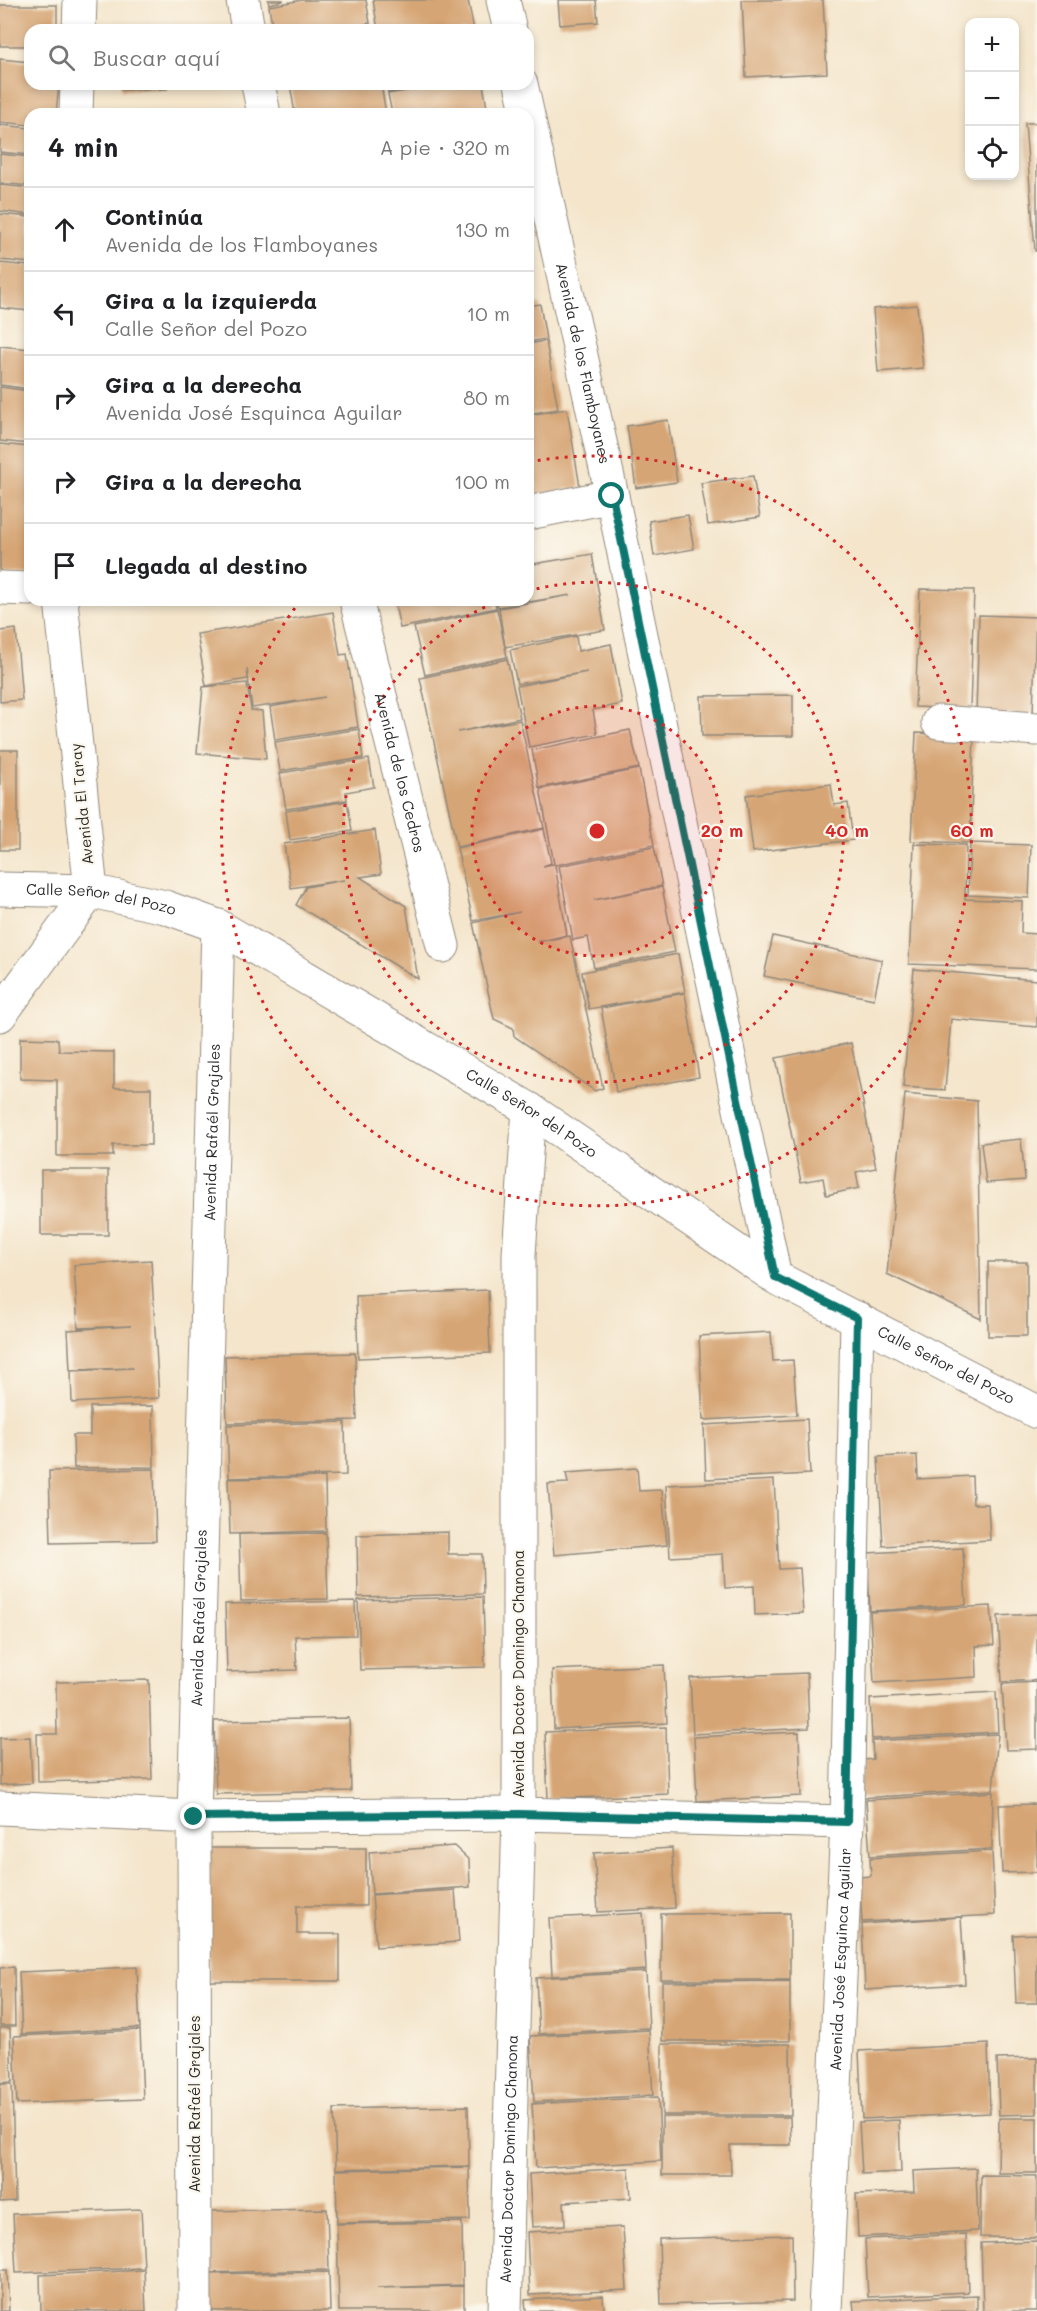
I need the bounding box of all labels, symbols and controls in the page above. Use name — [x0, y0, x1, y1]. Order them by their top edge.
map controls — [965, 18, 1019, 180]
button: + — [965, 18, 1019, 72]
search box — [24, 24, 534, 90]
icon: search — [45, 41, 78, 74]
text: Buscar aquí — [93, 43, 221, 72]
button: − — [965, 72, 1019, 126]
button: locate — [965, 126, 1019, 180]
text: 4 min — [48, 130, 118, 164]
text: A pie · 320 m — [380, 134, 510, 160]
text: Continúa — [105, 202, 203, 231]
icon: ahead — [48, 213, 81, 246]
text: 130 m — [455, 216, 510, 242]
text: Avenida de los Flamboyanes — [105, 231, 378, 257]
street label: Avenida de los Flamboyanes — [552, 261, 616, 465]
text: Gira a la izquierda — [105, 286, 317, 315]
icon: left — [48, 297, 81, 330]
text: 10 m — [466, 300, 510, 326]
text: Calle Señor del Pozo — [105, 315, 307, 341]
text: Gira a la derecha — [105, 370, 302, 399]
icon: right — [48, 381, 81, 414]
text: 80 m — [463, 384, 510, 410]
text: Avenida José Esquinca Aguilar — [105, 399, 403, 425]
icon: right — [48, 465, 81, 498]
text: Gira a la derecha — [105, 467, 302, 496]
text: 100 m — [454, 468, 510, 494]
route start — [598, 482, 624, 508]
icon: arrive — [48, 549, 81, 582]
text: Llegada al destino — [105, 551, 307, 580]
street label: Avenida de los Cedros — [371, 690, 430, 855]
street label: Avenida El Taray — [65, 742, 97, 866]
text: 20 m — [701, 818, 743, 842]
text: 40 m — [825, 818, 869, 842]
text: 60 m — [950, 818, 994, 842]
centre of rings — [587, 821, 607, 841]
street label: Calle Señor del Pozo — [26, 879, 179, 919]
street label: Avenida Rafaél Grajales — [199, 1043, 224, 1221]
street label: Calle Señor del Pozo — [463, 1063, 601, 1162]
street label: Calle Señor del Pozo — [874, 1321, 1018, 1408]
street label: Avenida Rafaél Grajales — [186, 1529, 211, 1707]
street label: Avenida Doctor Domingo Chanona — [508, 1550, 528, 1798]
route end — [180, 1803, 206, 1829]
street label: Avenida José Esquinca Aguilar — [825, 1847, 855, 2071]
street label: Avenida Rafaél Grajales — [184, 2015, 204, 2193]
street label: Avenida Doctor Domingo Chanona — [495, 2035, 522, 2284]

